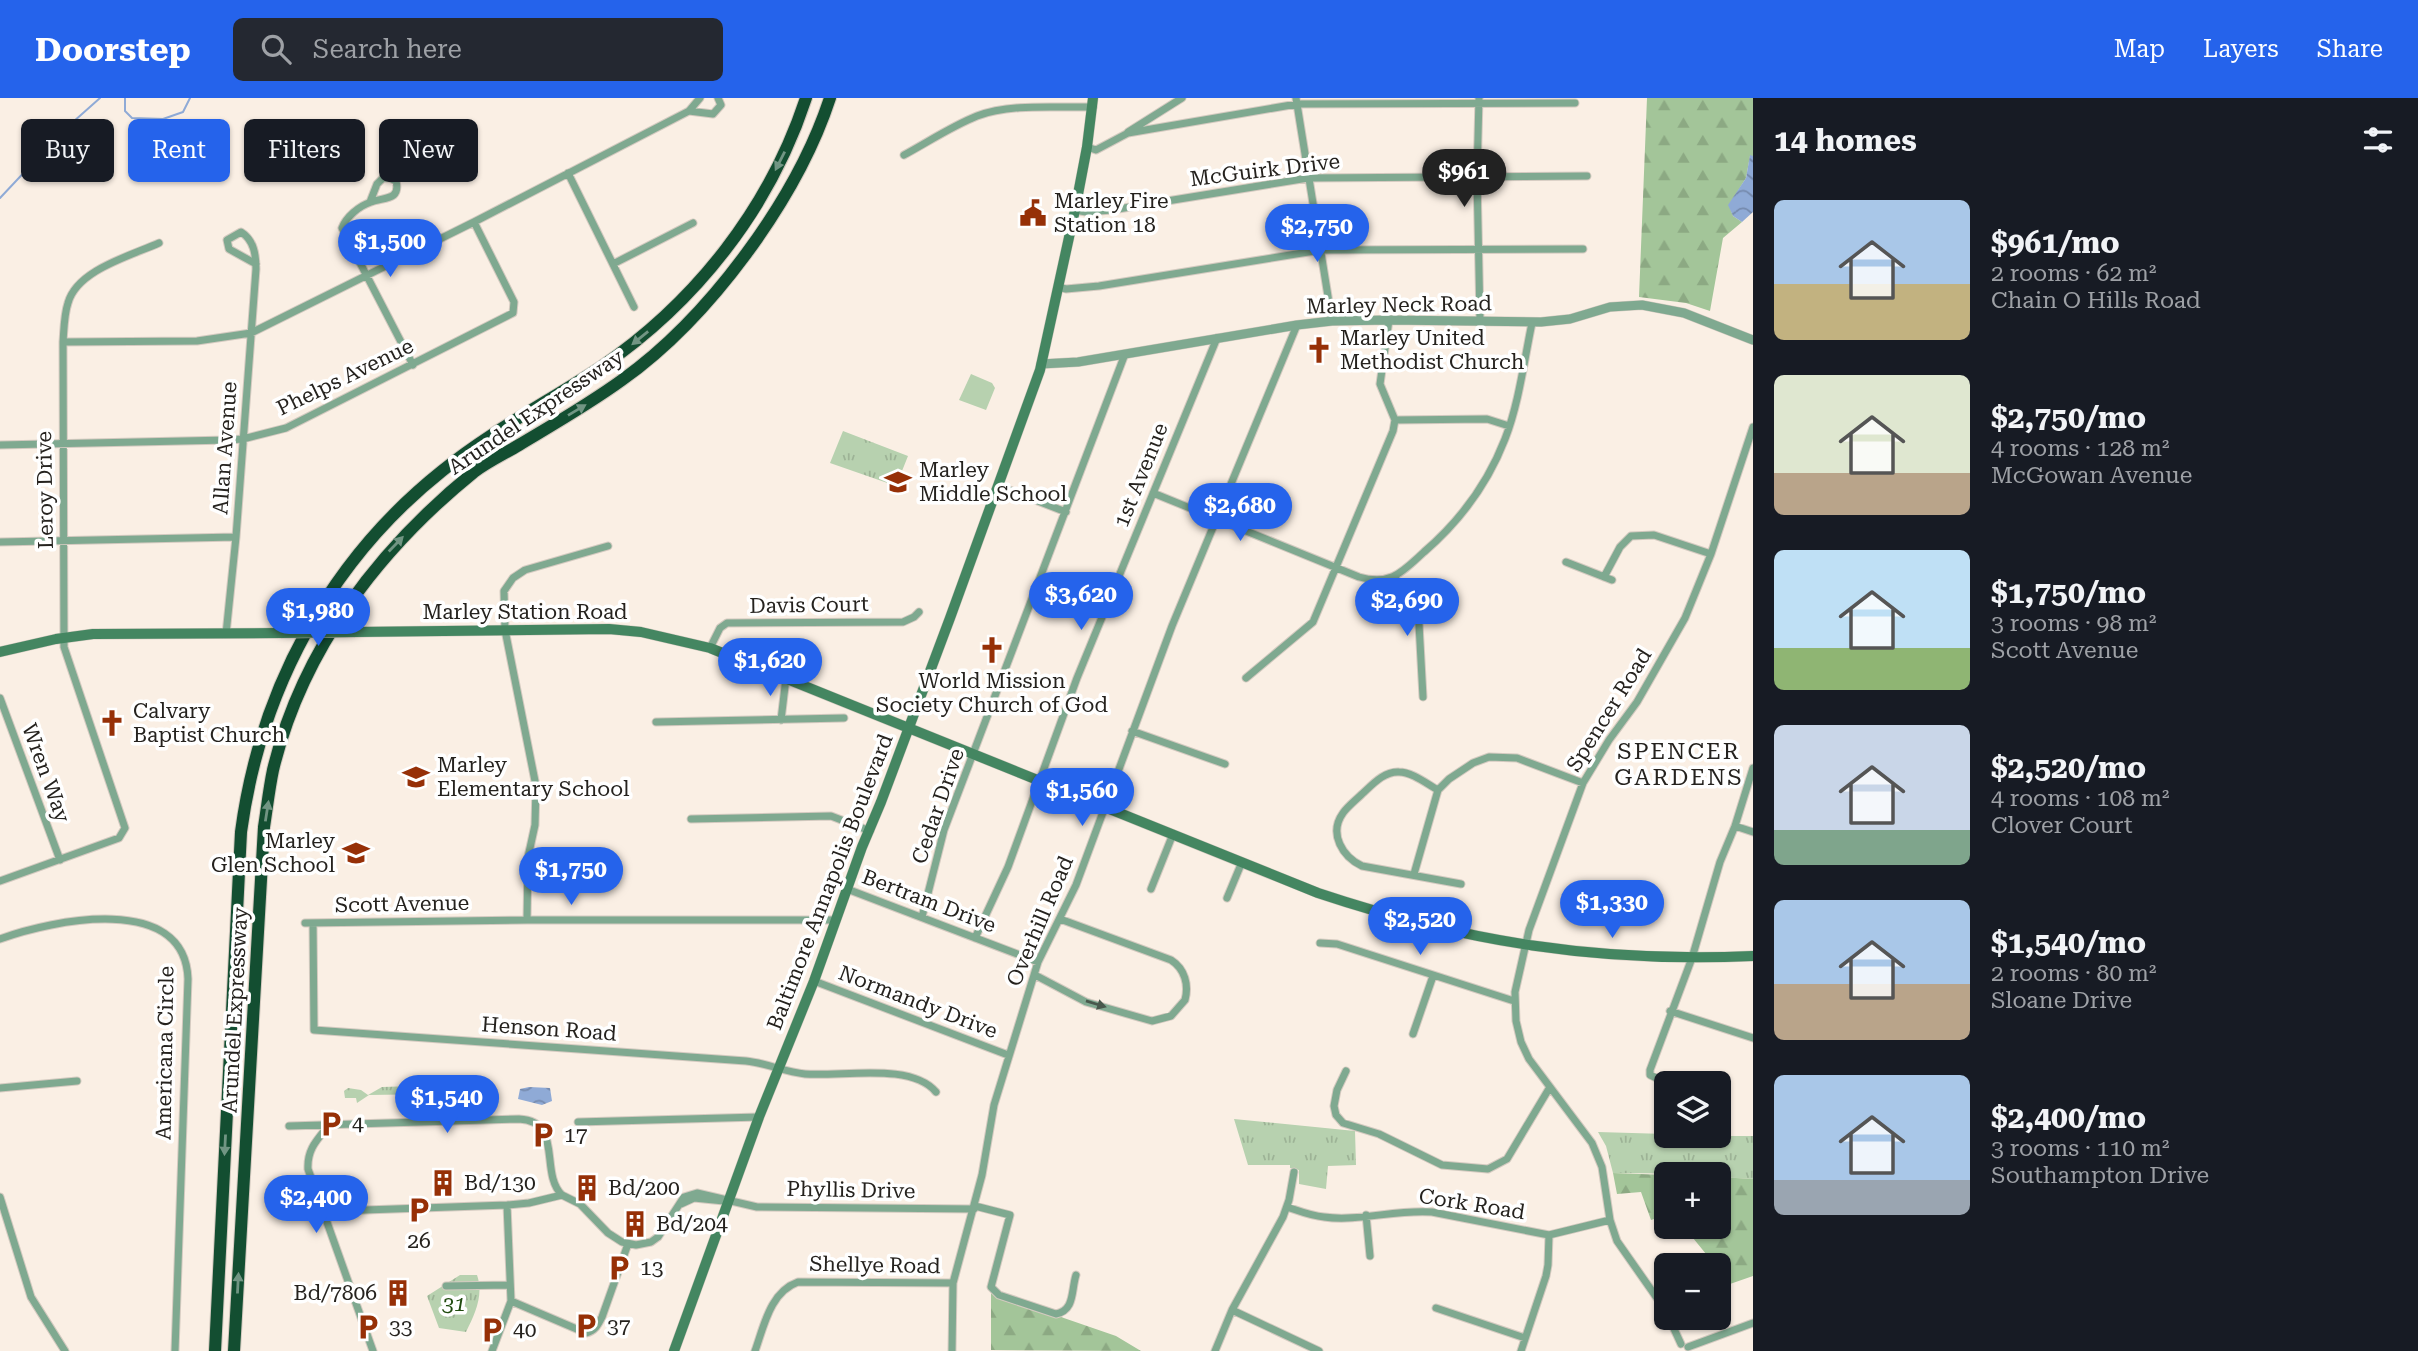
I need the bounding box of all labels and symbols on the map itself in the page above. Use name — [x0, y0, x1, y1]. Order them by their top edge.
street label: McGuirk Drive — [1189, 149, 1341, 191]
pin: $961 — [1423, 150, 1505, 209]
one-way arrow — [774, 151, 785, 171]
place label: Marley Fire Station 18 — [1054, 189, 1169, 237]
public building icon: Marley Fire Station 18 — [1018, 198, 1048, 228]
pin: $2,750 — [1260, 204, 1374, 264]
pin: $1,500 — [333, 220, 447, 279]
street label: Marley Neck Road — [1306, 291, 1492, 319]
place label: Marley United Methodist Church — [1340, 326, 1525, 374]
one-way arrow — [631, 330, 648, 345]
street label: Phelps Avenue — [273, 334, 417, 420]
church icon: Marley United Methodist Church — [1304, 335, 1334, 365]
street label: Arundel Expressway — [444, 344, 629, 479]
street label: Allan Avenue — [208, 381, 242, 515]
one-way arrow — [568, 403, 587, 416]
street label: 1st Avenue — [1109, 419, 1173, 531]
street label: Leroy Drive — [32, 431, 58, 549]
place label: Marley Middle School — [919, 458, 1067, 506]
school or university icon: Marley Middle School — [883, 467, 913, 497]
pin: $2,680 — [1183, 484, 1297, 543]
one-way arrow — [387, 536, 404, 553]
pin: $3,620 — [1024, 573, 1138, 632]
pin: $2,690 — [1350, 578, 1464, 638]
pin: $1,980 — [261, 588, 375, 648]
street label: Davis Court — [749, 592, 869, 618]
street label: Marley Station Road — [422, 600, 628, 624]
church icon: World Mission Society Church of God — [977, 635, 1007, 665]
pin: $1,620 — [713, 638, 827, 698]
street label: Spencer Road — [1562, 644, 1657, 776]
place label: World Mission Society Church of God — [876, 669, 1108, 717]
place label: Calvary Baptist Church — [133, 699, 285, 747]
church icon: Calvary Baptist Church — [97, 708, 127, 738]
street label: Wren Way — [17, 720, 75, 826]
street label: Baltimore Annapolis Boulevard — [762, 730, 898, 1033]
district label: SPENCER GARDENS — [1614, 738, 1744, 791]
street label: Cedar Drive — [907, 745, 969, 867]
place label: Marley Elementary School — [437, 753, 630, 801]
school or university icon: Marley Elementary School — [401, 762, 431, 792]
pin: $1,560 — [1025, 768, 1139, 828]
one-way arrow — [262, 800, 273, 822]
place label: Marley Glen School — [211, 829, 336, 877]
school or university icon: Marley Glen School — [341, 838, 371, 868]
pin: $1,750 — [514, 848, 628, 907]
street label: Overhill Road — [1002, 852, 1078, 990]
street label: Bertram Drive — [859, 864, 999, 938]
pin: $1,330 — [1555, 880, 1669, 940]
street label: Scott Avenue — [335, 891, 469, 917]
pin: $2,520 — [1363, 898, 1477, 957]
street label: Arundel Expressway — [218, 906, 252, 1113]
street label: Normandy Drive — [835, 961, 1001, 1043]
street label: Americana Circle — [151, 966, 179, 1140]
one-way arrow — [1085, 1000, 1106, 1010]
street label: Henson Road — [481, 1012, 618, 1046]
pin: $1,540 — [390, 1076, 504, 1135]
parking icon: 4 — [316, 1109, 346, 1139]
place label: 4 — [352, 1112, 364, 1136]
parking icon: 17 — [528, 1120, 558, 1150]
place label: 17 — [564, 1123, 588, 1147]
one-way arrow — [219, 1134, 230, 1156]
building icon: Bd/130 — [428, 1168, 458, 1198]
place label: Bd/130 — [464, 1171, 536, 1195]
building icon: Bd/200 — [572, 1173, 602, 1203]
pin: $2,400 — [259, 1176, 373, 1235]
place label: Bd/200 — [608, 1176, 680, 1200]
street label: Phyllis Drive — [786, 1177, 916, 1203]
street label: Cork Road — [1417, 1184, 1527, 1224]
parking icon: 26 — [404, 1195, 434, 1225]
building icon: Bd/204 — [620, 1209, 650, 1239]
place label: Bd/204 — [656, 1212, 728, 1236]
place label: 26 — [407, 1229, 431, 1253]
street label: Shellye Road — [809, 1252, 941, 1278]
parking icon: 13 — [604, 1253, 634, 1283]
place label: 13 — [640, 1256, 664, 1280]
one-way arrow — [233, 1272, 244, 1294]
building icon: Bd/7806 — [383, 1278, 413, 1308]
place label: Bd/7806 — [294, 1281, 377, 1305]
park label: 31 — [441, 1292, 466, 1316]
parking icon: 37 — [571, 1311, 601, 1341]
parking icon: 33 — [353, 1312, 383, 1342]
place label: 37 — [607, 1314, 631, 1338]
place label: 33 — [389, 1315, 413, 1339]
parking icon: 40 — [477, 1315, 507, 1345]
place label: 40 — [513, 1318, 537, 1342]

